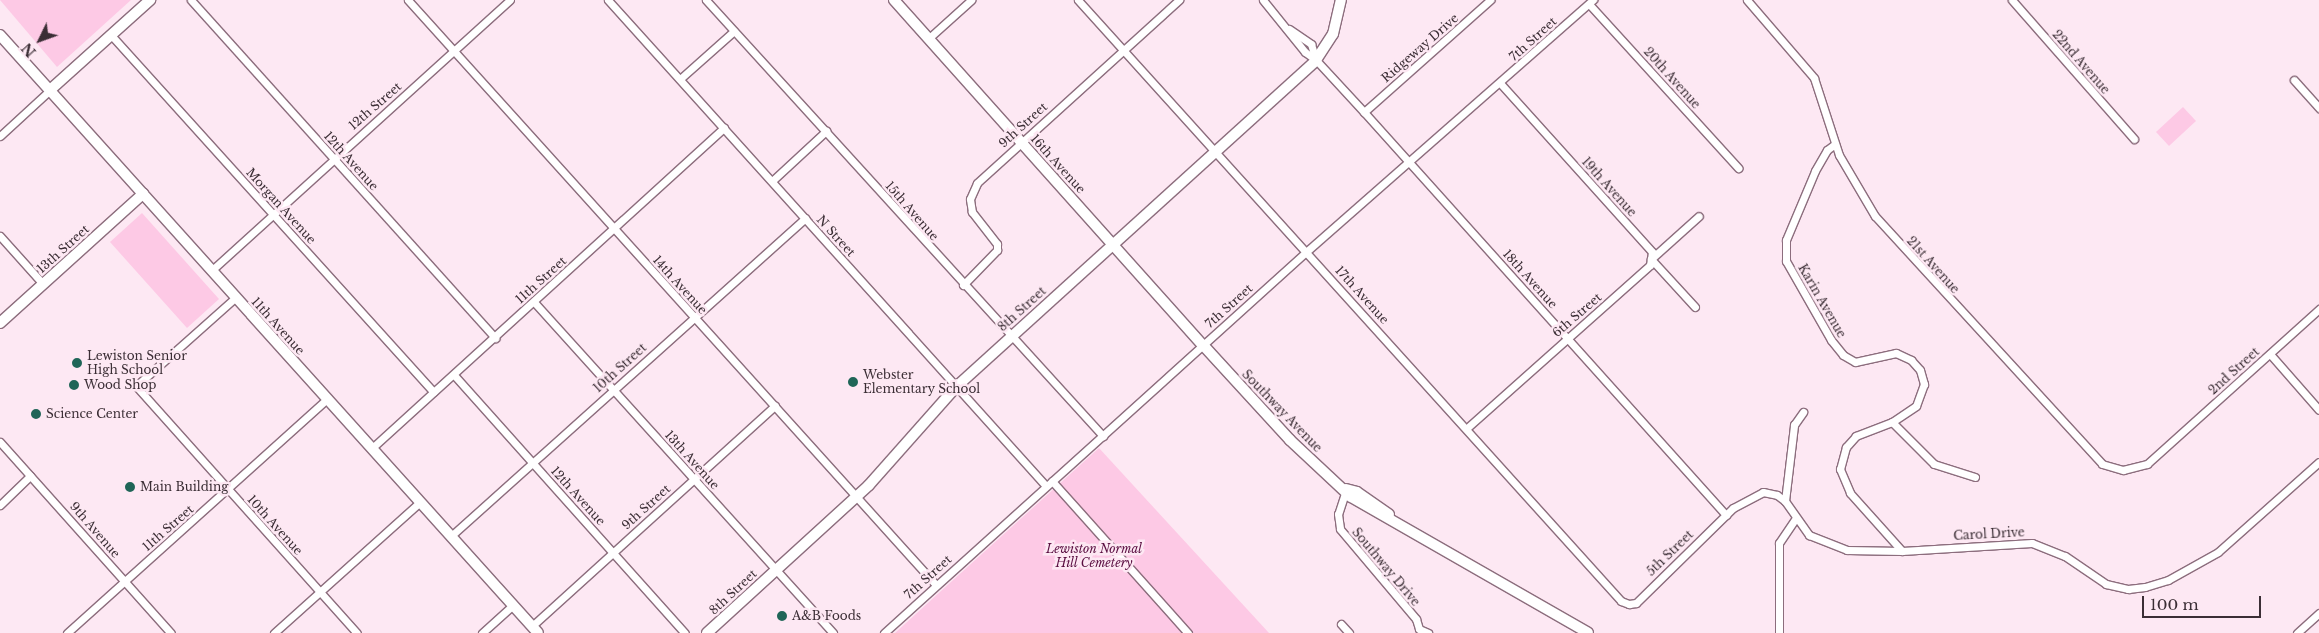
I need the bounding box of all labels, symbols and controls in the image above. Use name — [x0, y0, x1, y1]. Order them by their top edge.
street label: Ridgeway Drive — [1379, 11, 1461, 85]
street label: 7th Street — [1506, 14, 1560, 64]
north arrow — [15, 15, 65, 65]
street label: 22nd Avenue — [2049, 27, 2113, 97]
text: N — [18, 39, 40, 61]
street label: 20th Avenue — [1641, 44, 1703, 112]
street label: 12th Street — [346, 79, 404, 133]
street label: 9th Street — [996, 100, 1050, 150]
street label: 12th Avenue — [321, 128, 381, 194]
street label: 16th Avenue — [1028, 131, 1088, 197]
street label: 19th Avenue — [1579, 154, 1639, 220]
street label: Morgan Avenue — [243, 165, 319, 247]
street label: 15th Avenue — [882, 178, 942, 244]
street label: N Street — [814, 212, 858, 260]
street label: 13th Street — [34, 222, 92, 276]
street label: 21st Avenue — [1904, 233, 1962, 297]
street label: 18th Avenue — [1500, 246, 1560, 312]
street label: 14th Avenue — [650, 253, 710, 317]
street label: 11th Street — [513, 254, 569, 306]
street label: Karin Avenue — [1795, 261, 1849, 341]
street label: 17th Avenue — [1332, 263, 1392, 327]
street label: 7th Street — [1202, 281, 1256, 331]
street label: 8th Street — [995, 284, 1049, 334]
street label: 6th Street — [1550, 290, 1604, 340]
street label: 11th Avenue — [248, 294, 308, 358]
street label: 10th Street — [591, 340, 649, 396]
street label: 2nd Street — [2206, 344, 2262, 398]
place label: Lewiston Senior High School — [87, 349, 187, 377]
marker: Lewiston Senior High School — [71, 357, 83, 369]
street label: Southway Avenue — [1239, 367, 1325, 455]
place label: Webster Elementary School — [863, 368, 981, 396]
marker: Webster Elementary School — [847, 376, 859, 388]
place label: Wood Shop — [84, 378, 156, 392]
marker: Wood Shop — [68, 379, 80, 391]
place label: Science Center — [46, 407, 138, 421]
marker: Science Center — [30, 408, 42, 420]
street label: 13th Avenue — [662, 427, 722, 493]
street label: 12th Avenue — [548, 463, 608, 529]
place label: Main Building — [140, 480, 228, 494]
marker: Main Building — [124, 481, 136, 493]
street label: 9th Street — [619, 482, 673, 532]
street label: 10th Avenue — [244, 492, 306, 558]
street label: 9th Avenue — [67, 499, 123, 561]
street label: 11th Street — [139, 502, 197, 554]
street label: Southway Drive — [1349, 525, 1423, 609]
street label: Carol Drive — [1953, 525, 2025, 543]
street label: 5th Street — [1644, 527, 1696, 579]
park label: Lewiston Normal Hill Cemetery — [1046, 542, 1142, 570]
street label: 7th Street — [901, 552, 955, 602]
street label: 8th Street — [706, 566, 760, 618]
scale bar — [2144, 586, 2263, 618]
text: 100 m — [2150, 595, 2199, 614]
place label: A&B Foods — [792, 609, 861, 623]
marker: A&B Foods — [776, 610, 788, 622]

